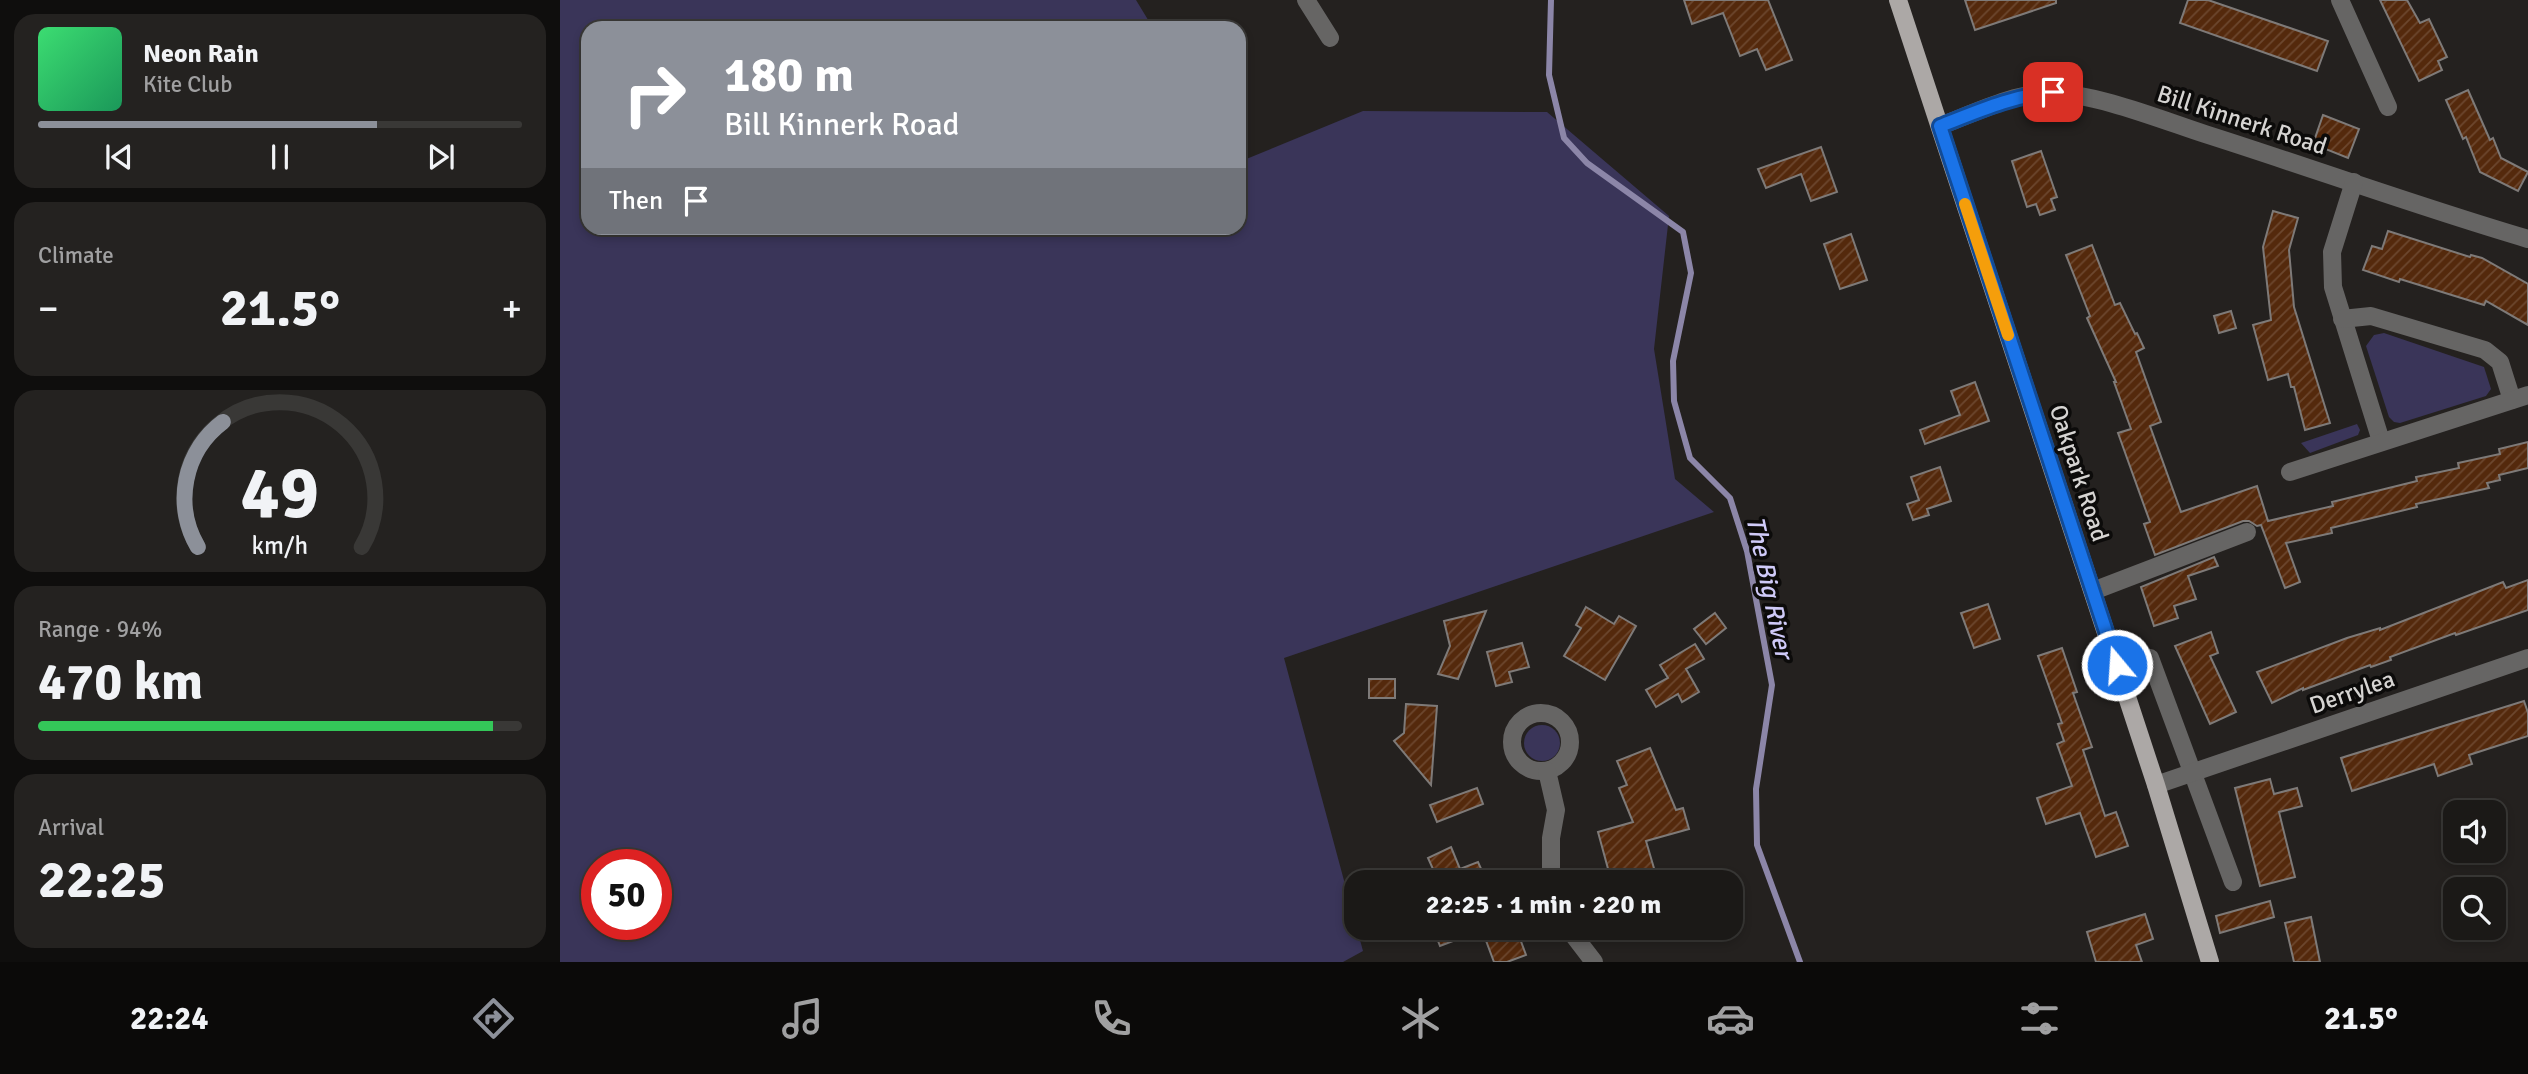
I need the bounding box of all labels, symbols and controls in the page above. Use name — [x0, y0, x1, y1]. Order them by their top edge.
text: Neon Rain — [143, 38, 259, 70]
text: 180 m — [724, 45, 854, 105]
icon: right — [609, 49, 700, 140]
pin — [2023, 62, 2083, 122]
text: Kite Club — [143, 70, 232, 99]
icon: arrive — [2034, 73, 2072, 111]
street label: Bill Kinnerk Road — [2153, 78, 2331, 162]
text: Bill Kinnerk Road — [724, 105, 960, 144]
icon: previous — [100, 138, 138, 176]
icon: pause — [261, 138, 299, 176]
icon: next — [422, 138, 460, 176]
icon: arrive — [677, 182, 715, 220]
text: Then — [609, 185, 663, 217]
text: Climate — [38, 241, 114, 270]
text: 21.5° — [220, 276, 340, 340]
text: − — [38, 285, 59, 332]
text: + — [501, 285, 522, 332]
street label: Oakpark Road — [2043, 401, 2115, 545]
text: 49 — [241, 449, 319, 538]
water label: The Big River — [1738, 513, 1800, 664]
text: km/h — [252, 530, 308, 561]
text: Range · 94% — [38, 615, 162, 644]
position arrow — [2080, 628, 2154, 702]
text: 470 km — [38, 650, 203, 714]
street label: Derrylea — [2305, 663, 2399, 721]
map controls — [2443, 800, 2506, 940]
button: sound — [2443, 800, 2506, 863]
text: Arrival — [38, 813, 104, 842]
text: 22:25 — [38, 848, 166, 912]
speed limit sign: 50 — [581, 849, 672, 940]
button: search — [2443, 877, 2506, 940]
text: 22:25 · 1 min · 220 m — [1426, 889, 1661, 921]
icon: directions — [469, 994, 518, 1043]
icon: music — [778, 994, 827, 1043]
icon: phone — [1087, 994, 1136, 1043]
icon: climate — [1396, 994, 1445, 1043]
icon: car — [1706, 994, 1755, 1043]
icon: filters — [2015, 994, 2064, 1043]
text: 22:24 — [130, 999, 209, 1038]
text: 21.5° — [2324, 999, 2398, 1038]

